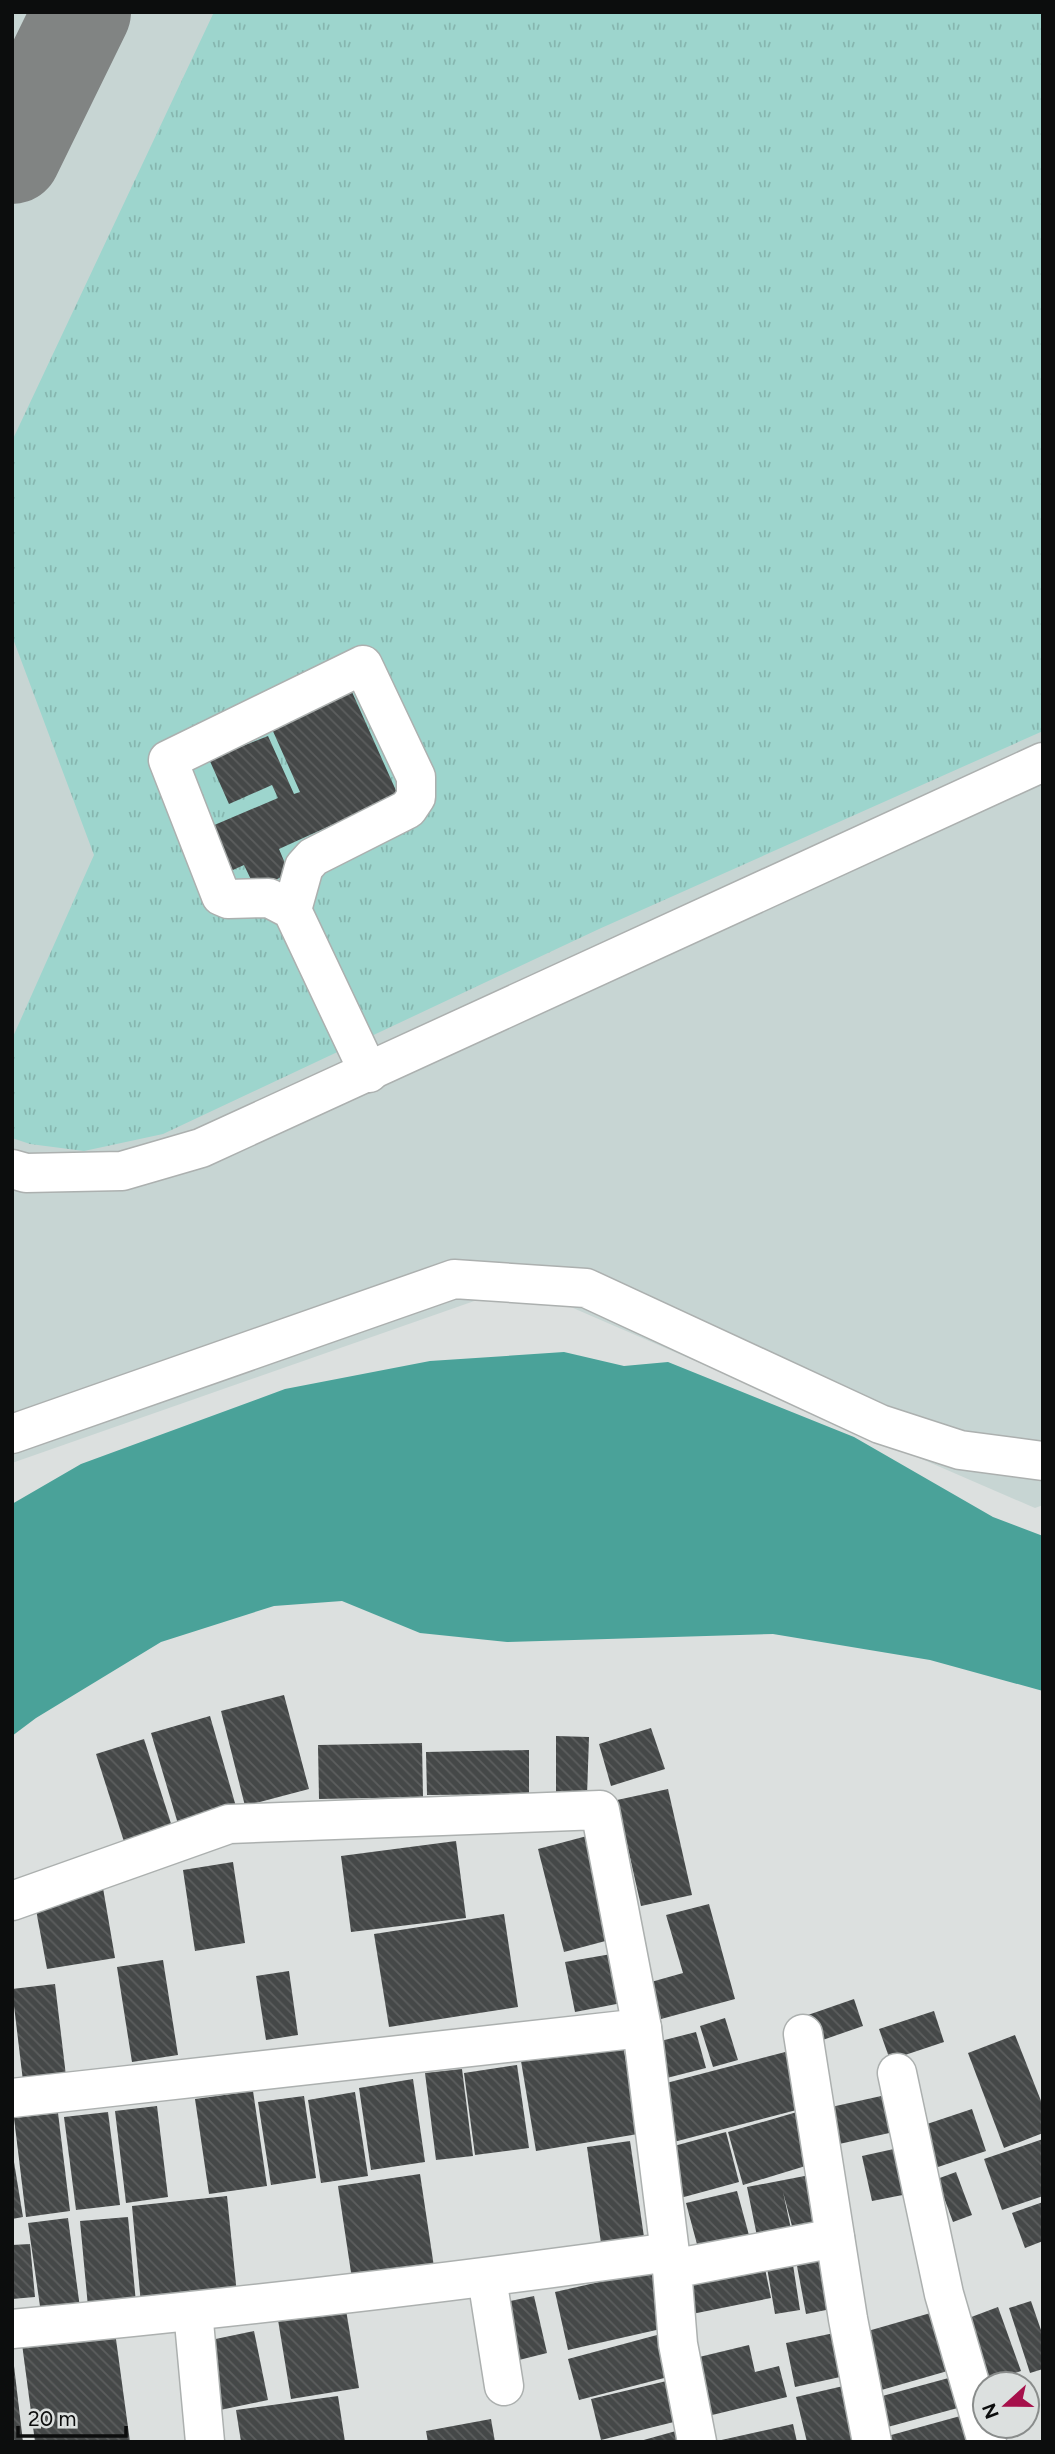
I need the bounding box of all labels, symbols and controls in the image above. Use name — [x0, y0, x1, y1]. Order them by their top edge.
north arrow — [971, 2370, 1041, 2440]
scale bar — [18, 2394, 126, 2438]
text: N — [977, 2400, 1004, 2422]
text: 20 m — [28, 2406, 76, 2431]

